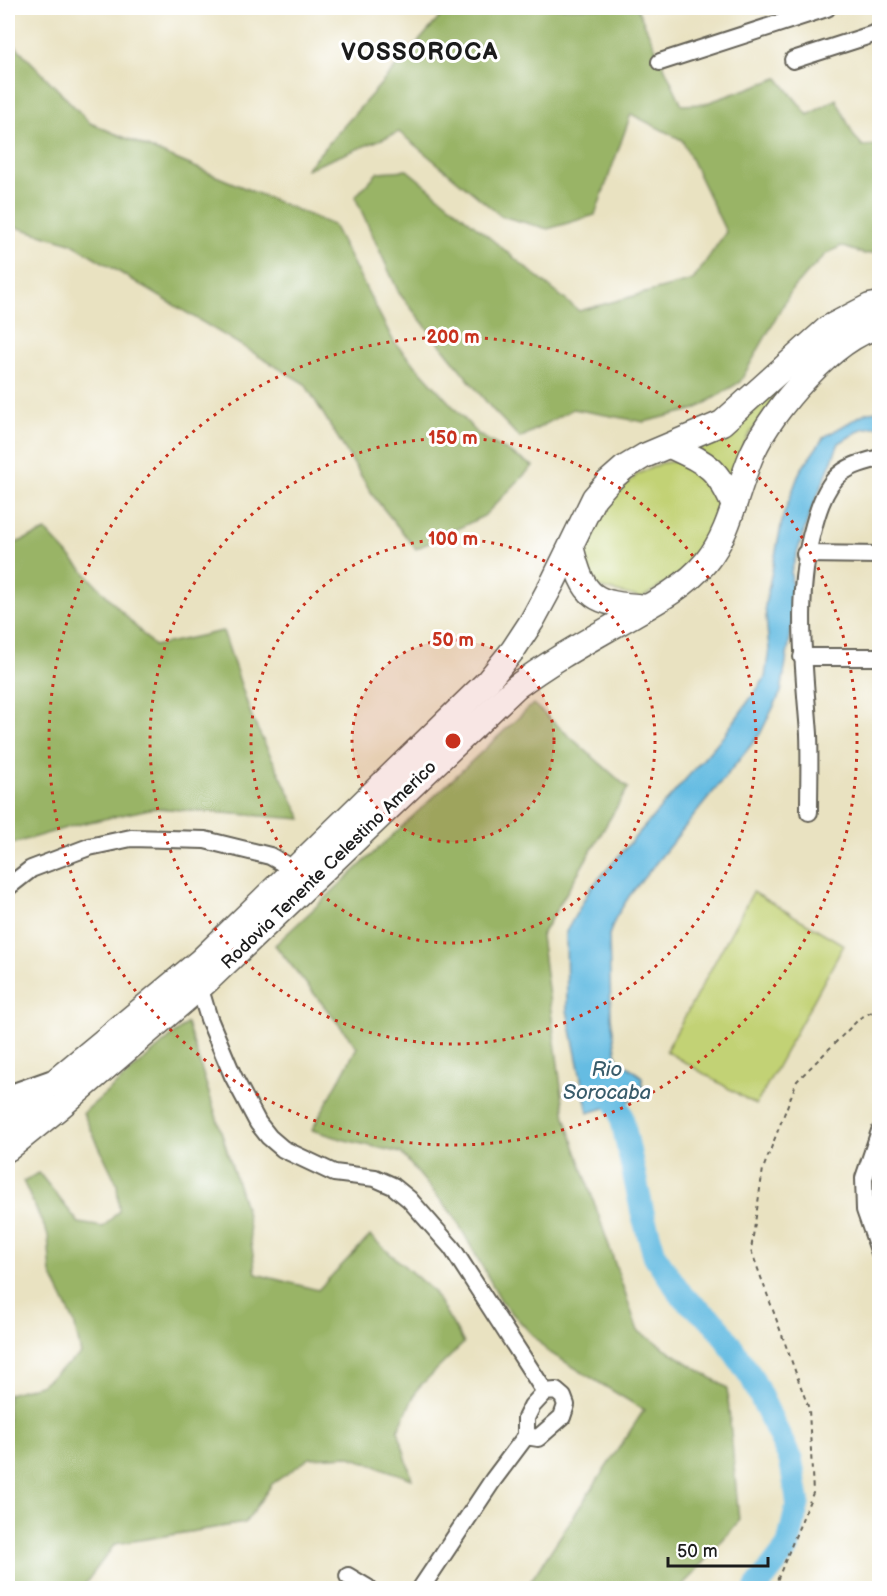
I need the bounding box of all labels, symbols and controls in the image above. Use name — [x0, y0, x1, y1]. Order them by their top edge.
district label: VOSSOROCA — [341, 38, 499, 67]
text: 200 m — [426, 327, 480, 348]
text: 150 m — [428, 428, 478, 449]
text: 100 m — [428, 529, 478, 550]
text: 50 m — [432, 630, 474, 651]
centre of rings — [443, 731, 463, 751]
street label: Rodovia Tenente Celestino Americo — [217, 756, 441, 974]
water label: Rio Sorocaba — [563, 1058, 651, 1105]
scale bar — [668, 1530, 768, 1568]
text: 50 m — [677, 1541, 718, 1562]

